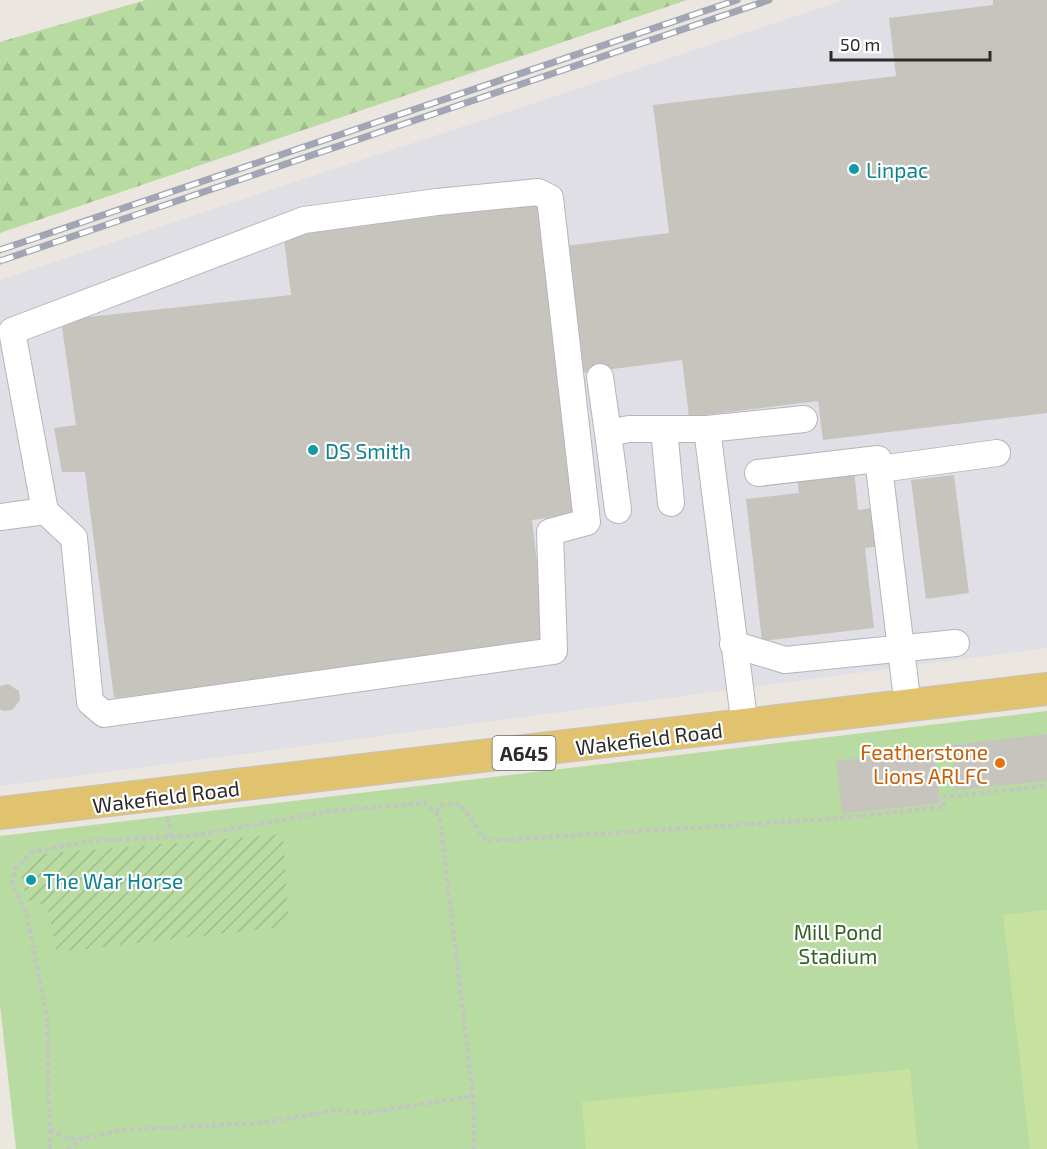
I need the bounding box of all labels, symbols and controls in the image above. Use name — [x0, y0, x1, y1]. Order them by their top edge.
scale bar — [831, 24, 990, 62]
text: 50 m — [840, 33, 880, 55]
place label: Linpac — [866, 157, 928, 182]
marker: Linpac — [847, 162, 861, 176]
place label: DS Smith — [325, 438, 411, 463]
marker: DS Smith — [306, 443, 320, 457]
street label: Wakefield Road — [574, 717, 724, 759]
road number: A645 — [492, 736, 556, 770]
place label: Featherstone Lions ARLFC — [860, 739, 988, 788]
marker: Featherstone Lions ARLFC — [993, 756, 1007, 770]
street label: Wakefield Road — [91, 775, 241, 817]
place label: The War Horse — [43, 868, 183, 893]
marker: The War Horse — [24, 873, 38, 887]
park label: Mill Pond Stadium — [794, 919, 882, 968]

